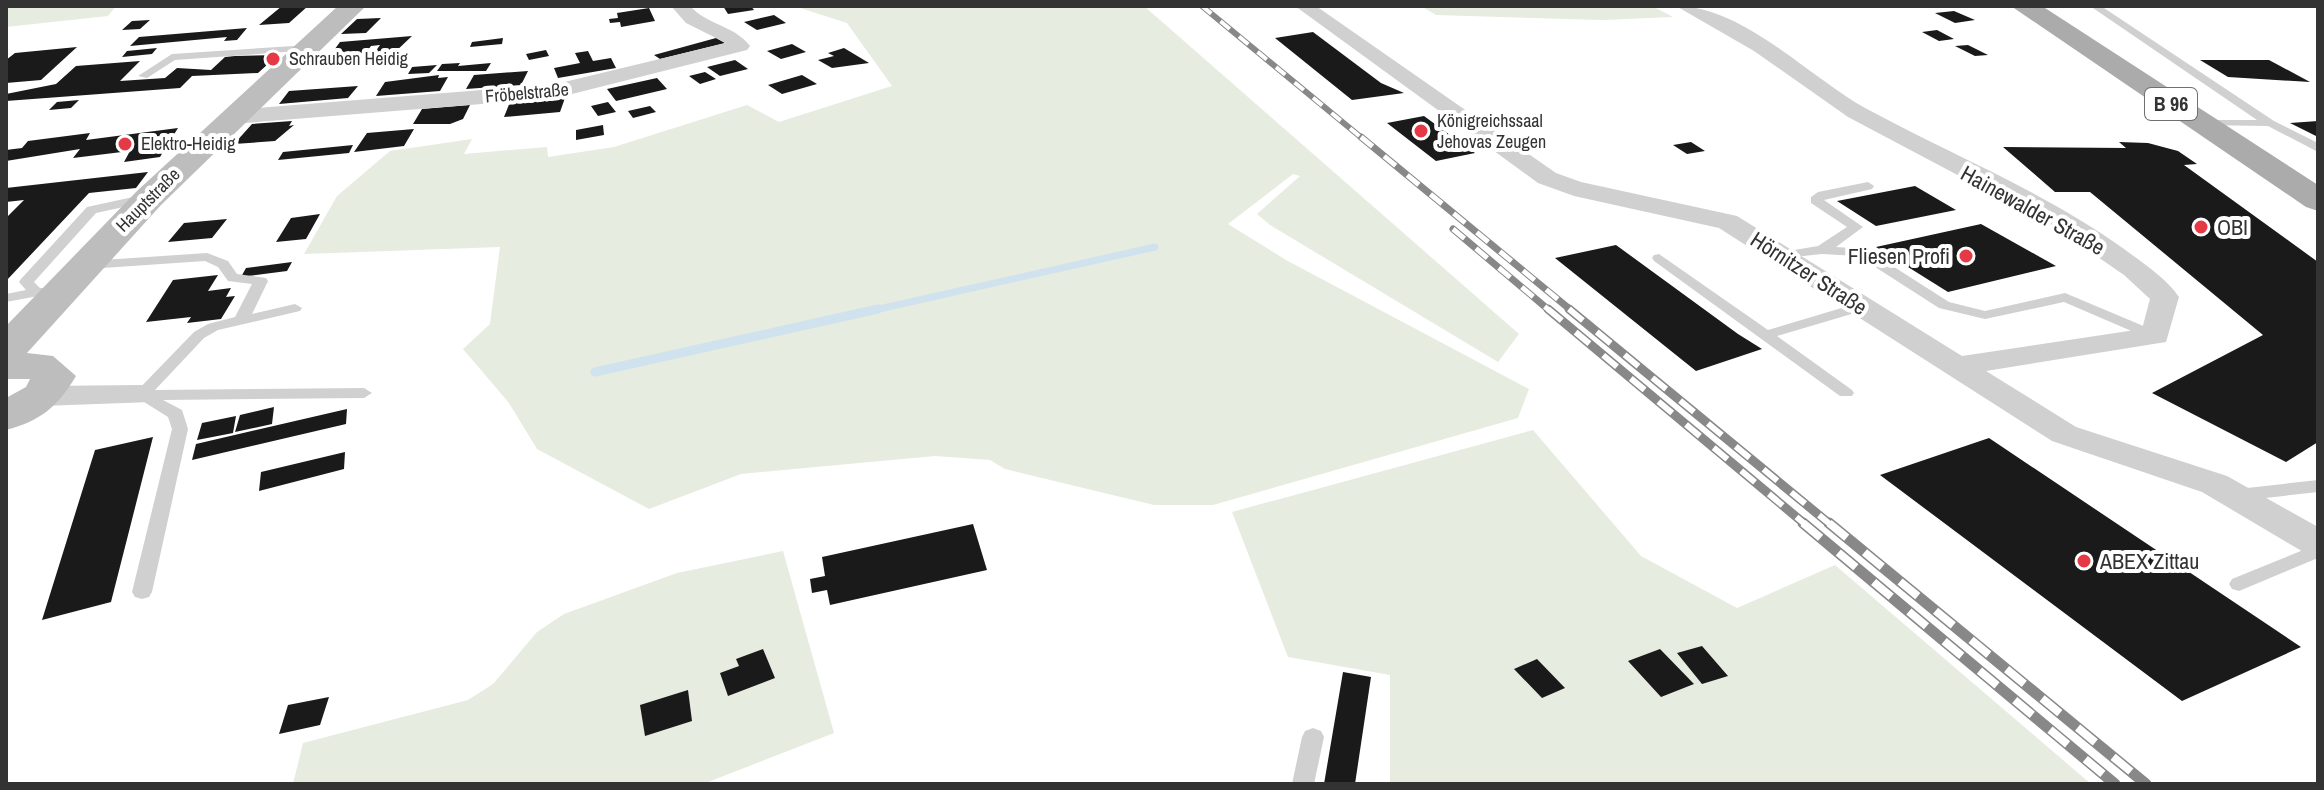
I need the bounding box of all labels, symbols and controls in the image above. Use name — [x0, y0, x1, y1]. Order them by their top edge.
place label: Schrauben Heidig — [289, 46, 409, 71]
marker: Schrauben Heidig — [264, 50, 282, 68]
street label: Fröbelstraße — [484, 76, 570, 109]
road number: B 96 — [2145, 88, 2197, 120]
place label: Königreichssaal Jehovas Zeugen — [1437, 108, 1546, 154]
marker: Königreichssaal Jehovas Zeugen — [1412, 122, 1430, 140]
place label: Elektro-Heidig — [141, 131, 236, 156]
marker: Elektro-Heidig — [116, 135, 134, 153]
street label: Hainewalder Straße — [1956, 158, 2110, 262]
street label: Hauptstraße — [110, 162, 185, 237]
place label: OBI — [2217, 212, 2248, 242]
marker: OBI — [2192, 218, 2210, 236]
street label: Hörnitzer Straße — [1745, 224, 1873, 322]
place label: Fliesen Profi — [1848, 241, 1950, 271]
marker: Fliesen Profi — [1957, 247, 1975, 265]
place label: ABEX Zittau — [2099, 546, 2199, 576]
marker: ABEX Zittau — [2075, 552, 2093, 570]

